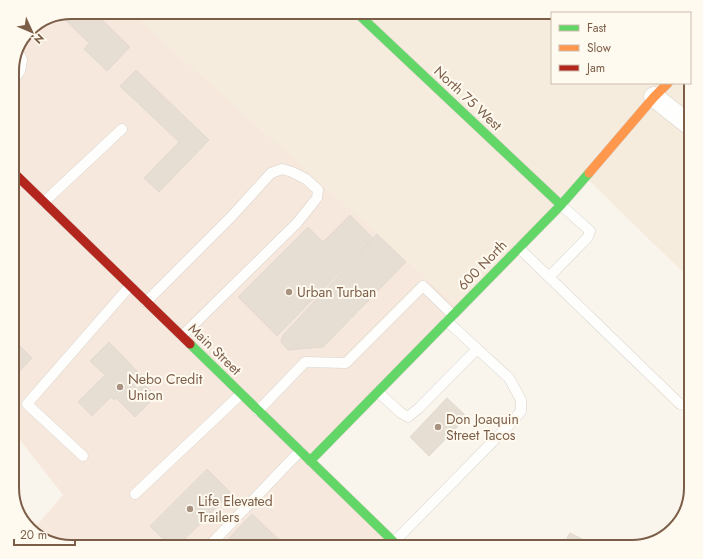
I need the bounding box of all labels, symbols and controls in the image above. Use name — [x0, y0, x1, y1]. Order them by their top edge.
north arrow — [12, 12, 52, 52]
legend — [551, 12, 691, 84]
text: Fast — [587, 19, 606, 37]
text: N — [30, 30, 48, 48]
text: Slow — [587, 39, 612, 57]
text: Jam — [585, 59, 605, 77]
street label: North 75 West — [430, 61, 507, 135]
street label: 600 North — [453, 235, 511, 295]
place label: Urban Turban — [297, 282, 376, 302]
marker: Urban Turban — [284, 287, 294, 297]
street label: Main Street — [184, 319, 246, 380]
place label: Nebo Credit Union — [128, 369, 203, 405]
marker: Nebo Credit Union — [115, 382, 125, 392]
place label: Don Joaquin Street Tacos — [446, 409, 519, 445]
marker: Don Joaquin Street Tacos — [433, 422, 443, 432]
place label: Life Elevated Trailers — [198, 491, 273, 527]
marker: Life Elevated Trailers — [185, 504, 195, 514]
scale bar — [14, 521, 75, 547]
text: 20 m — [20, 526, 47, 544]

